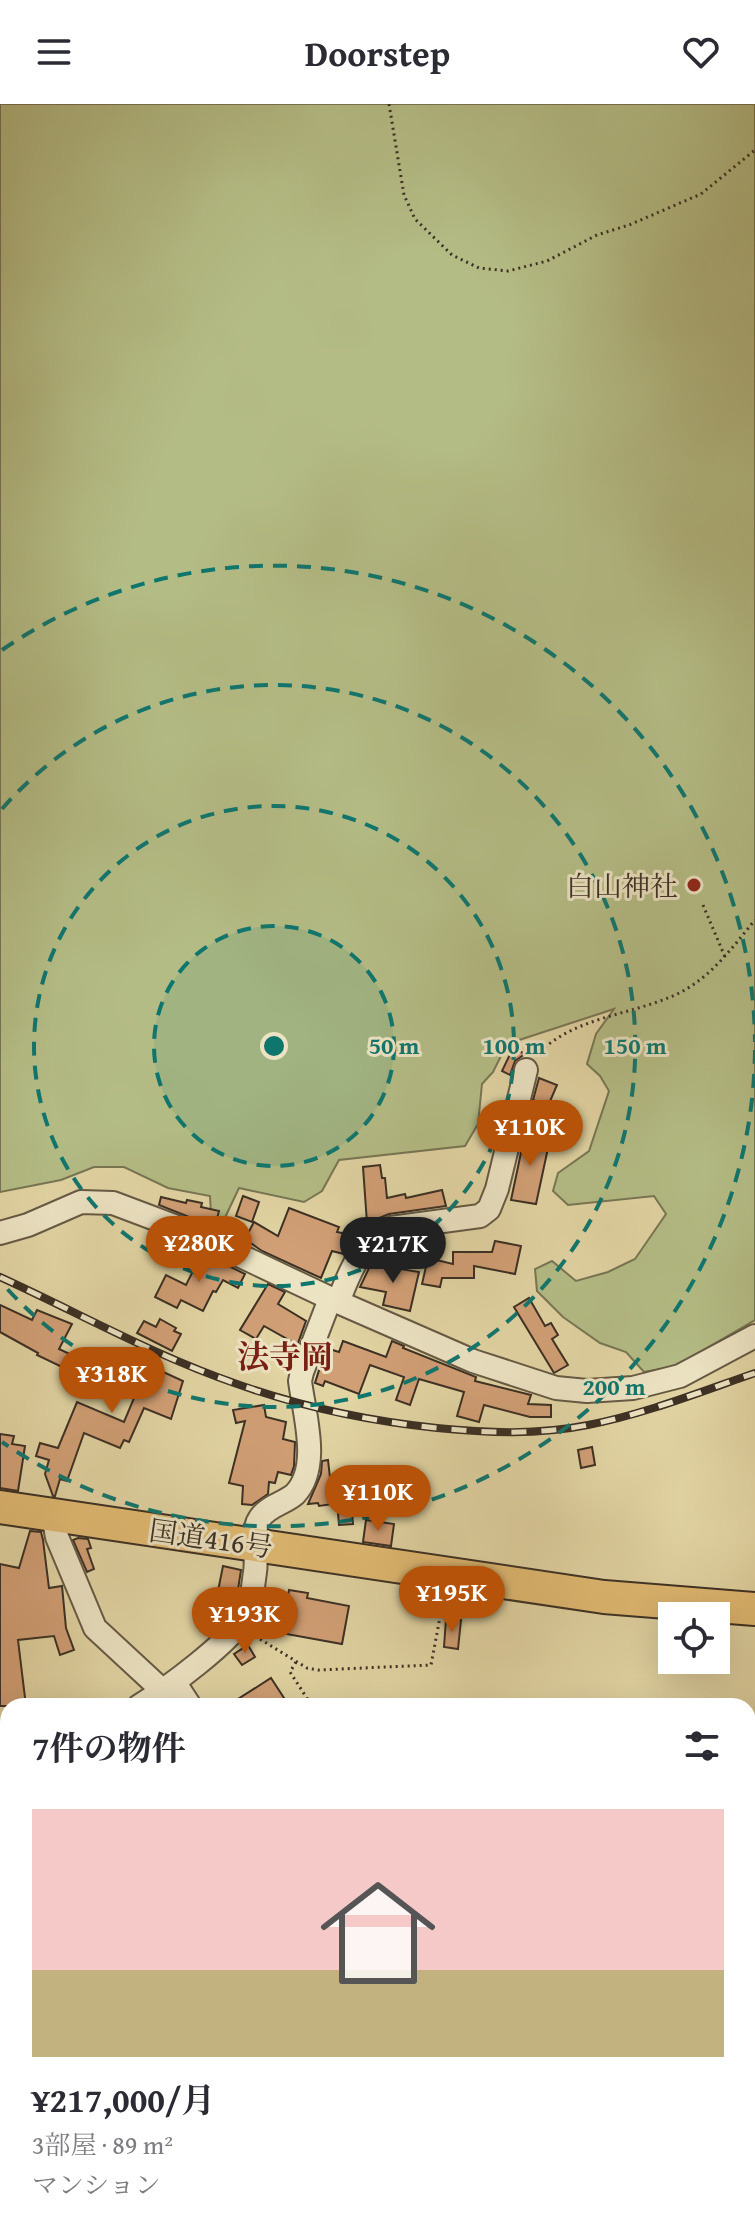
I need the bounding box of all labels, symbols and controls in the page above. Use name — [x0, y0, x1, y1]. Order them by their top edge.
text: Doorstep — [305, 26, 450, 79]
icon: menu — [32, 30, 76, 74]
icon: heart — [679, 30, 723, 74]
place label: 白山神社 — [566, 865, 678, 906]
marker: 白山神社 — [685, 876, 703, 894]
text: 50 m — [369, 1028, 420, 1063]
text: 100 m — [482, 1028, 546, 1063]
text: 150 m — [603, 1028, 667, 1063]
centre of rings — [260, 1032, 288, 1060]
pin: ¥110K — [474, 1100, 586, 1168]
text: ¥110K — [495, 1106, 565, 1145]
pin: ¥280K — [143, 1216, 255, 1284]
pin: ¥217K — [337, 1217, 449, 1285]
text: ¥280K — [164, 1222, 234, 1261]
text: ¥217K — [358, 1223, 428, 1262]
district label: 法寺岡 — [237, 1333, 333, 1380]
pin: ¥318K — [56, 1347, 168, 1415]
text: ¥318K — [77, 1353, 147, 1392]
text: 200 m — [582, 1369, 646, 1404]
pin: ¥110K — [322, 1465, 434, 1533]
text: ¥110K — [343, 1471, 413, 1510]
street label: 国道416号 — [147, 1509, 275, 1567]
pin: ¥195K — [396, 1566, 508, 1634]
text: ¥195K — [417, 1572, 487, 1611]
pin: ¥193K — [189, 1587, 301, 1655]
text: ¥193K — [210, 1593, 280, 1632]
map controls — [658, 1602, 730, 1674]
button: locate — [658, 1602, 730, 1674]
text: 7件の物件 — [32, 1723, 186, 1772]
icon: filters — [680, 1724, 724, 1768]
icon: home — [306, 1861, 450, 2005]
text: ¥217,000/月 — [32, 2075, 215, 2124]
text: 3部屋 · 89 m² — [32, 2125, 173, 2164]
text: マンション — [32, 2165, 161, 2204]

